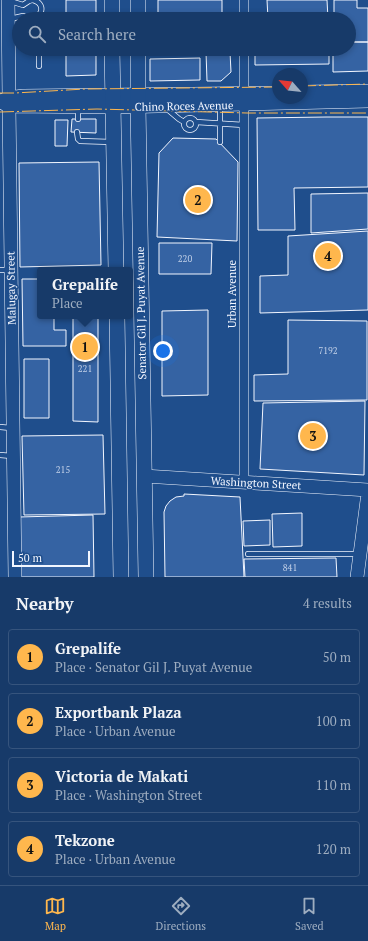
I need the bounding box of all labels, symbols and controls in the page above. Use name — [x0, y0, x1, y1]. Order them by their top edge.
search box — [12, 12, 356, 56]
icon: search — [26, 23, 48, 45]
text: Search here — [58, 24, 136, 44]
north arrow — [272, 68, 308, 104]
street label: Chino Roces Avenue — [135, 98, 234, 114]
pin: 2 — [185, 185, 211, 215]
pin: 4 — [315, 241, 341, 271]
street label: Senator Gil J. Puyat Avenue — [133, 246, 149, 380]
street label: Malugay Street — [3, 251, 19, 325]
house number: 220 — [178, 253, 192, 265]
street label: Urban Avenue — [225, 259, 239, 328]
popup — [37, 267, 133, 319]
text: Grepalife — [52, 274, 118, 294]
text: Place — [52, 294, 83, 312]
pin: 1 — [72, 332, 98, 362]
your location — [153, 341, 173, 361]
house number: 7192 — [318, 345, 338, 357]
house number: 221 — [78, 363, 92, 375]
pin: 3 — [300, 421, 326, 451]
house number: 215 — [56, 464, 70, 476]
street label: Washington Street — [210, 474, 302, 492]
scale bar — [12, 549, 90, 568]
text: 50 m — [18, 551, 42, 565]
house number: 841 — [283, 562, 297, 574]
text: Nearby — [16, 592, 74, 615]
text: 4 results — [303, 594, 352, 612]
text: Grepalife — [55, 638, 121, 658]
text: 1 — [26, 648, 34, 666]
text: 50 m — [323, 648, 351, 666]
text: Place · Senator Gil J. Puyat Avenue — [55, 658, 252, 676]
text: Exportbank Plaza — [55, 702, 182, 722]
text: 2 — [26, 712, 34, 730]
text: 100 m — [316, 712, 351, 730]
text: Place · Urban Avenue — [55, 722, 176, 740]
text: Victoria de Makati — [55, 766, 188, 786]
text: 3 — [26, 776, 34, 794]
text: 110 m — [316, 776, 351, 794]
text: Place · Washington Street — [55, 786, 202, 804]
text: Tekzone — [55, 830, 115, 850]
text: 4 — [26, 840, 34, 858]
text: 120 m — [316, 840, 351, 858]
text: Place · Urban Avenue — [55, 850, 176, 868]
tab: Map — [44, 895, 66, 933]
tab: Directions — [155, 895, 206, 933]
tab: Saved — [295, 895, 324, 933]

